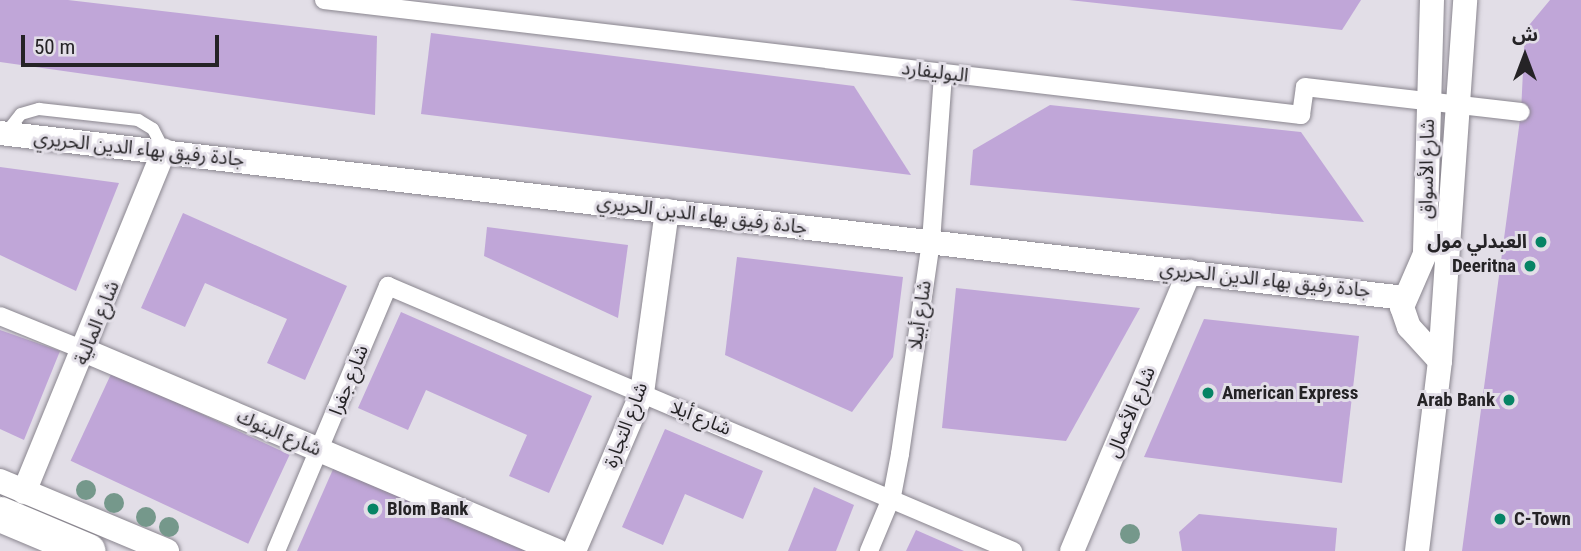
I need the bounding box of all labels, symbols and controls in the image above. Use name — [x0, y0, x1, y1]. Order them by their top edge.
scale bar — [24, 21, 222, 65]
north arrow — [1490, 21, 1560, 91]
text: ش — [1512, 23, 1538, 46]
text: 50 m — [34, 35, 75, 59]
street label: البوليفارد — [900, 57, 970, 87]
street label: شارع الأسواق — [1415, 119, 1439, 219]
street label: جادة رفيق بهاء الدين الحريري — [33, 127, 245, 171]
street label: جادة رفيق بهاء الدين الحريري — [596, 191, 808, 239]
place label: العبدلي مول — [1427, 231, 1527, 253]
marker: العبدلي مول — [1533, 234, 1549, 250]
place label: Deeritna — [1452, 255, 1516, 277]
street label: جادة رفيق بهاء الدين الحريري — [1159, 258, 1371, 302]
marker: Deeritna — [1522, 258, 1538, 274]
street label: شارع المالية — [70, 278, 124, 368]
street label: شارع أبيلا — [904, 279, 936, 351]
street label: شارع جفرا — [325, 342, 373, 418]
street label: شارع الأعمال — [1102, 363, 1160, 461]
street label: شارع التجارة — [599, 379, 653, 471]
place label: American Express — [1222, 382, 1358, 404]
marker: American Express — [1200, 385, 1216, 401]
place label: Arab Bank — [1417, 389, 1495, 411]
marker: Arab Bank — [1501, 392, 1517, 408]
street label: شارع أيلا — [668, 396, 734, 440]
street label: شارع البنوك — [233, 405, 325, 461]
place label: Blom Bank — [387, 498, 468, 520]
marker: Blom Bank — [365, 501, 381, 517]
place label: C-Town — [1514, 508, 1571, 530]
marker: C-Town — [1492, 511, 1508, 527]

